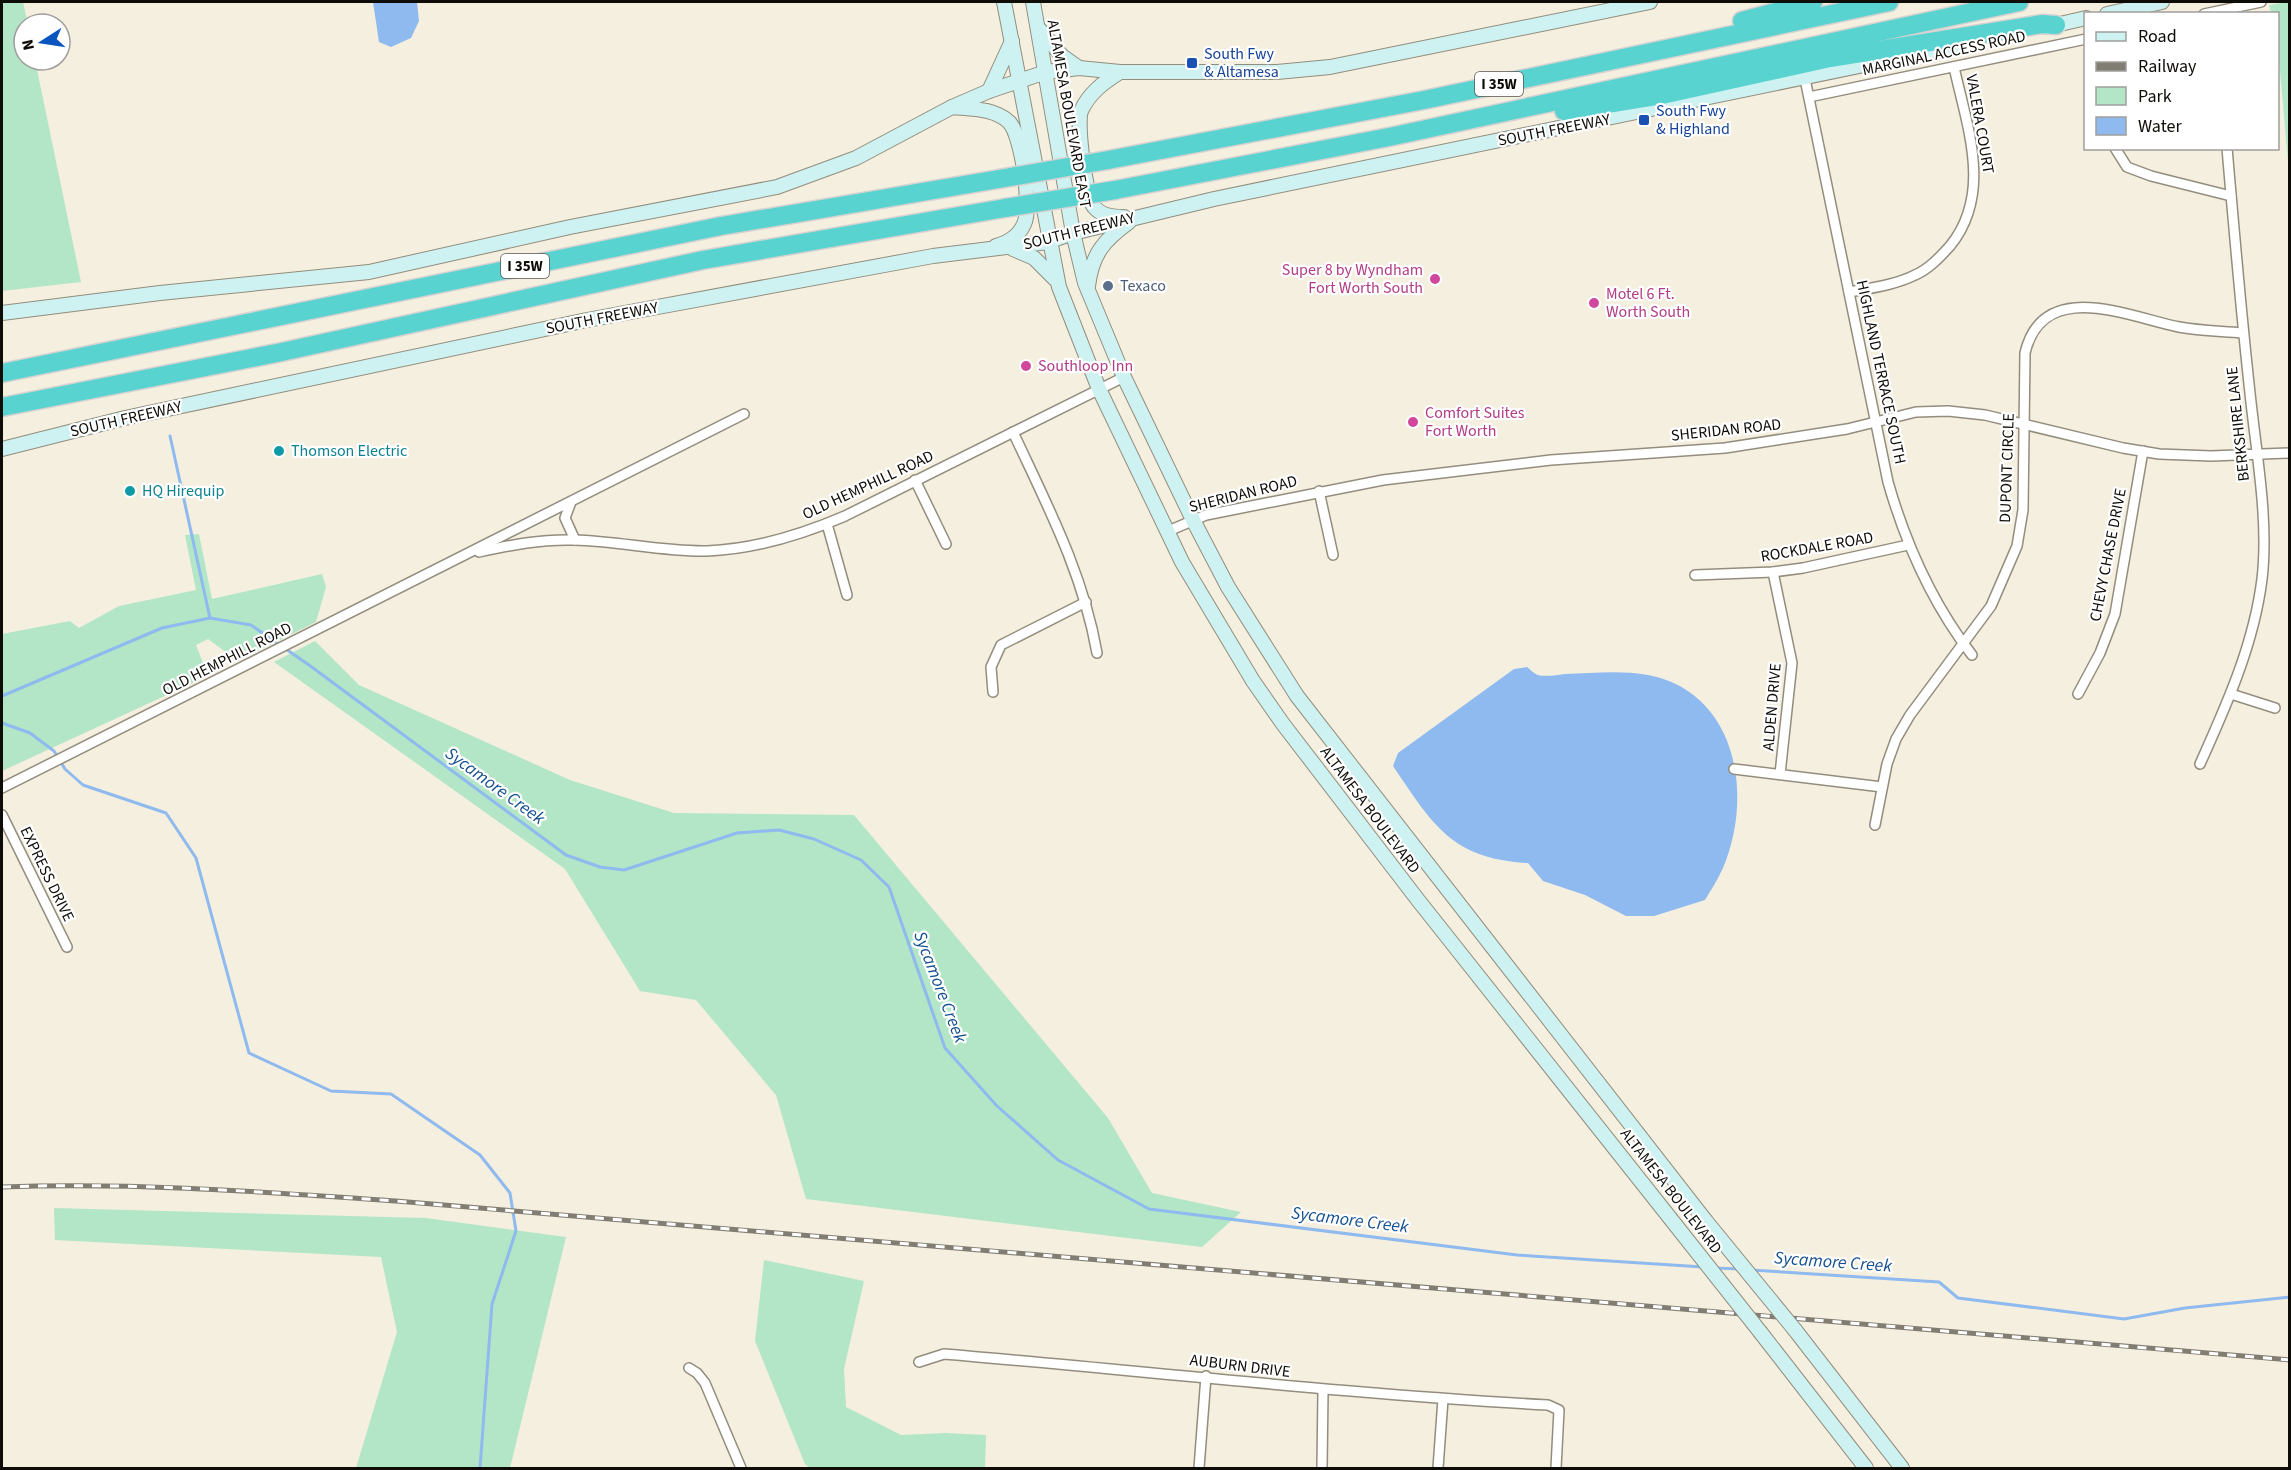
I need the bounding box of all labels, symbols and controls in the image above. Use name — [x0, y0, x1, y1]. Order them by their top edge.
north arrow — [12, 12, 72, 72]
legend — [2084, 12, 2279, 150]
street label: ALTAMESA BOULEVARD EAST — [1042, 18, 1096, 210]
text: Road — [2138, 24, 2177, 49]
street label: MARGINAL ACCESS ROAD — [1860, 25, 2028, 81]
text: N — [16, 37, 40, 52]
place label: South Fwy & Altamesa — [1204, 43, 1279, 83]
text: Railway — [2138, 54, 2197, 79]
marker: South Fwy & Altamesa — [1185, 56, 1199, 70]
road number: I 35W — [1475, 72, 1523, 96]
street label: VALERA COURT — [1960, 72, 2000, 176]
text: Park — [2138, 84, 2172, 109]
place label: South Fwy & Highland — [1656, 100, 1730, 140]
street label: SOUTH FREEWAY — [1496, 108, 1613, 152]
marker: South Fwy & Highland — [1637, 113, 1651, 127]
text: Water — [2138, 114, 2182, 139]
street label: SOUTH FREEWAY — [1021, 206, 1137, 255]
road number: I 35W — [501, 254, 549, 278]
place label: Super 8 by Wyndham Fort Worth South — [1282, 259, 1423, 299]
marker: Super 8 by Wyndham Fort Worth South — [1428, 272, 1442, 286]
place label: Texaco — [1120, 275, 1166, 297]
street label: HIGHLAND TERRACE SOUTH — [1851, 278, 1911, 466]
marker: Texaco — [1101, 279, 1115, 293]
place label: Motel 6 Ft. Worth South — [1606, 283, 1690, 323]
street label: SOUTH FREEWAY — [544, 296, 661, 340]
marker: Motel 6 Ft. Worth South — [1587, 296, 1601, 310]
place label: Southloop Inn — [1038, 355, 1133, 377]
marker: Southloop Inn — [1019, 359, 1033, 373]
street label: BERKSHIRE LANE — [2221, 366, 2255, 482]
street label: SOUTH FREEWAY — [68, 395, 184, 443]
place label: Comfort Suites Fort Worth — [1425, 402, 1525, 442]
street label: SHERIDAN ROAD — [1670, 413, 1782, 447]
street label: DUPONT CIRCLE — [1994, 413, 2020, 523]
marker: Comfort Suites Fort Worth — [1406, 415, 1420, 429]
place label: Thomson Electric — [291, 440, 407, 462]
marker: Thomson Electric — [272, 444, 286, 458]
street label: OLD HEMPHILL ROAD — [799, 445, 937, 525]
street label: SHERIDAN ROAD — [1187, 470, 1300, 518]
place label: HQ Hirequip — [142, 480, 224, 502]
marker: HQ Hirequip — [123, 484, 137, 498]
street label: CHEVY CHASE DRIVE — [2084, 486, 2132, 624]
street label: ROCKDALE ROAD — [1759, 526, 1875, 568]
street label: OLD HEMPHILL ROAD — [159, 617, 296, 701]
street label: ALDEN DRIVE — [1757, 662, 1787, 752]
water label: Sycamore Creek — [440, 741, 550, 831]
street label: ALTAMESA BOULEVARD — [1315, 742, 1425, 878]
street label: EXPRESS DRIVE — [15, 823, 79, 925]
water label: Sycamore Creek — [907, 927, 973, 1047]
street label: ALTAMESA BOULEVARD — [1615, 1124, 1727, 1259]
water label: Sycamore Creek — [1290, 1200, 1410, 1240]
water label: Sycamore Creek — [1773, 1245, 1893, 1279]
street label: AUBURN DRIVE — [1189, 1349, 1291, 1383]

